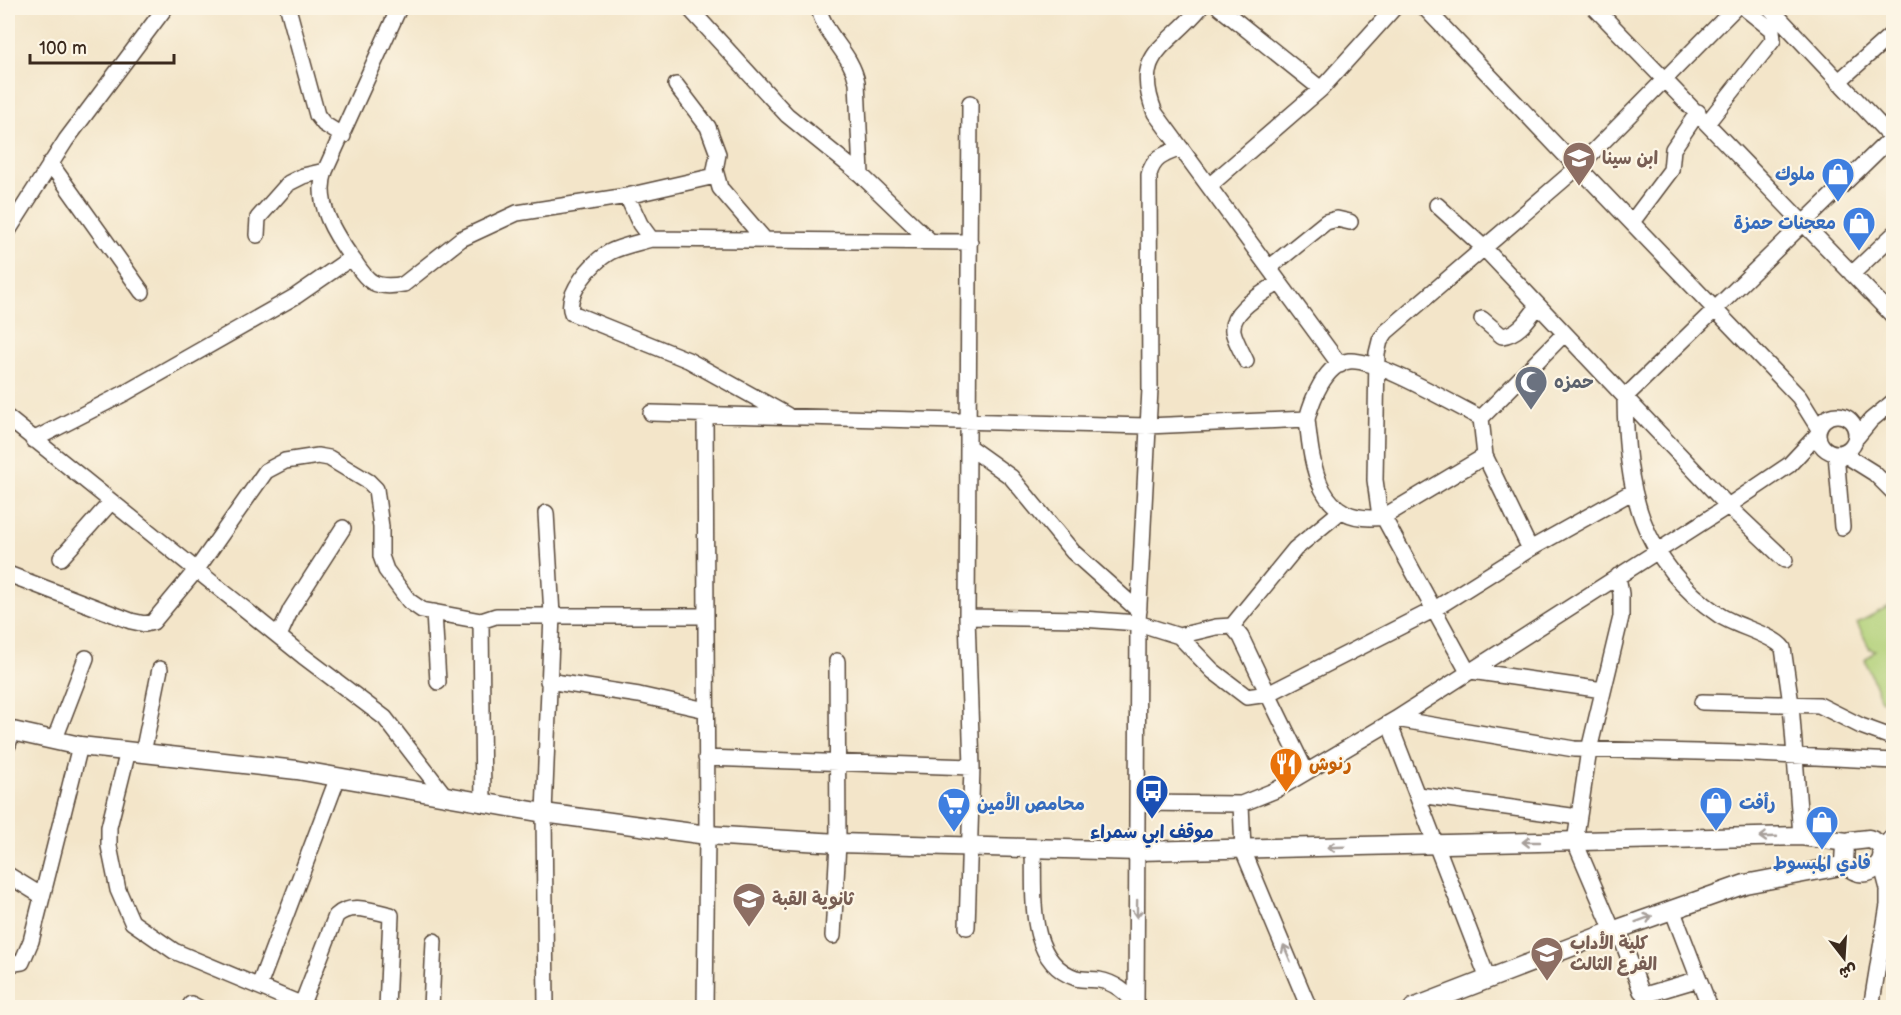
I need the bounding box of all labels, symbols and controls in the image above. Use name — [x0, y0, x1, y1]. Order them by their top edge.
scale bar — [30, 27, 174, 65]
text: 100 m — [39, 38, 87, 59]
school or university icon: ابن سينا — [1561, 140, 1597, 187]
place label: ابن سينا — [1602, 148, 1658, 169]
shop icon: ملوك — [1820, 156, 1856, 203]
place label: ملوك — [1775, 164, 1815, 186]
shop icon: معجنات حمزة — [1841, 205, 1877, 252]
place label: معجنات حمزة — [1733, 213, 1836, 234]
mosque icon: حمزه — [1513, 364, 1549, 411]
place label: حمزه — [1554, 372, 1594, 393]
restaurant icon: رنوش — [1268, 746, 1304, 793]
place label: رنوش — [1309, 754, 1351, 775]
bus stop icon: موقف ابي سمراء — [1134, 773, 1170, 820]
shop icon: رأفت — [1698, 785, 1734, 832]
supermarket icon: محامص الأمين — [936, 786, 972, 833]
place label: محامص الأمين — [977, 792, 1085, 815]
place label: رأفت — [1739, 792, 1775, 814]
shop icon: فادي المبسوط — [1804, 804, 1840, 851]
place label: موقف ابي سمراء — [1090, 822, 1214, 848]
one-way arrow — [1758, 831, 1778, 842]
one-way arrow — [1521, 836, 1541, 848]
one-way arrow — [1327, 841, 1347, 853]
place label: فادي المبسوط — [1773, 853, 1871, 877]
school or university icon: ثانوية القبة — [731, 881, 767, 928]
place label: ثانوية القبة — [772, 889, 855, 910]
one-way arrow — [1131, 899, 1143, 919]
one-way arrow — [1635, 913, 1653, 924]
north arrow — [1814, 928, 1874, 988]
place label: كلية الأداب الفرع الثالث — [1570, 931, 1657, 976]
school or university icon: كلية الأداب الفرع الثالث — [1529, 935, 1565, 982]
one-way arrow — [1281, 945, 1292, 963]
text: ش — [1837, 959, 1859, 983]

